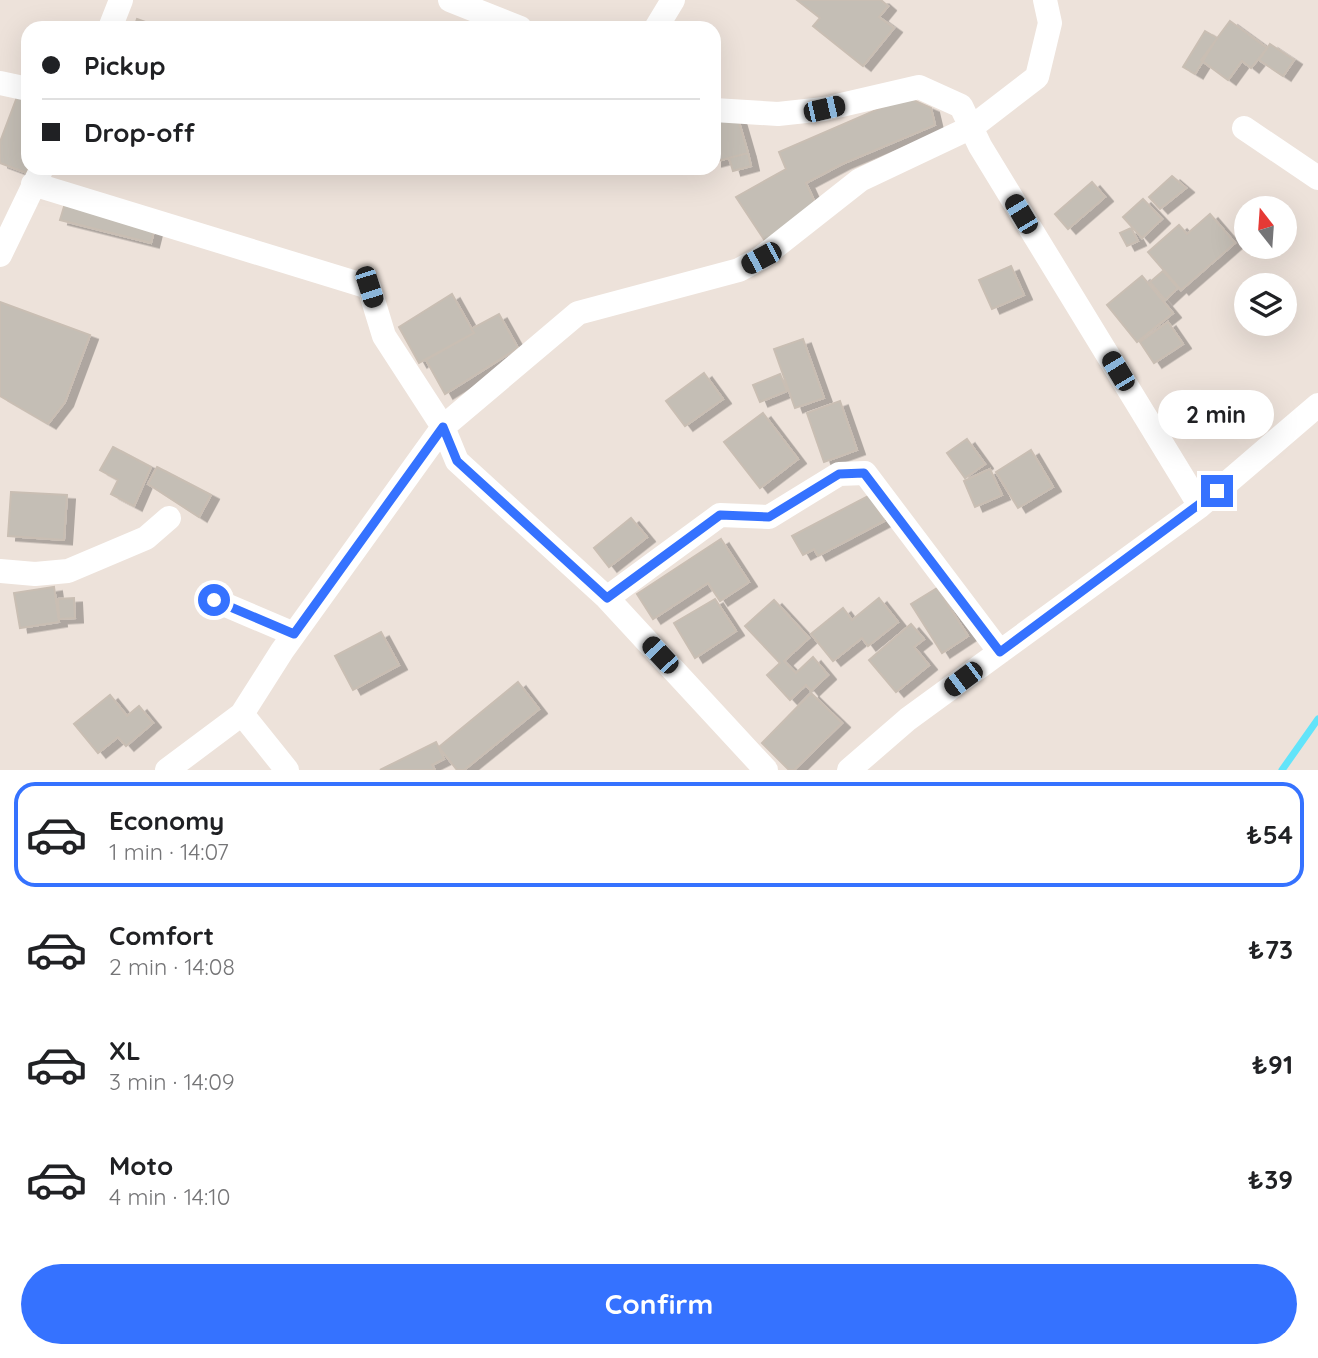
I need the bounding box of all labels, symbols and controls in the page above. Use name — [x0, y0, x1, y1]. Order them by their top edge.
text: Pickup — [84, 49, 166, 82]
car — [802, 94, 847, 124]
text: Drop-off — [84, 116, 195, 149]
car — [1002, 191, 1041, 237]
north arrow — [1234, 196, 1297, 259]
map controls — [1234, 196, 1297, 336]
car — [738, 239, 785, 277]
car — [353, 264, 386, 310]
button: layers — [1234, 273, 1297, 336]
car — [1099, 348, 1138, 394]
callout: 2 min — [1159, 390, 1275, 438]
text: 2 min — [1186, 400, 1246, 429]
route end — [1201, 475, 1233, 507]
route start — [198, 584, 230, 616]
car — [638, 632, 683, 678]
car — [940, 658, 987, 700]
icon: car — [25, 803, 88, 866]
text: Economy — [109, 804, 224, 837]
text: ₺54 — [1246, 818, 1293, 851]
text: 1 min · 14:07 — [109, 837, 229, 866]
icon: car — [25, 918, 88, 981]
text: Comfort — [109, 919, 214, 952]
text: ₺73 — [1248, 933, 1293, 966]
text: 2 min · 14:08 — [109, 952, 235, 981]
icon: car — [25, 1033, 88, 1096]
text: XL — [109, 1034, 141, 1067]
text: ₺91 — [1252, 1048, 1293, 1081]
text: 3 min · 14:09 — [109, 1067, 235, 1096]
icon: car — [25, 1148, 88, 1211]
text: Moto — [109, 1149, 173, 1182]
text: ₺39 — [1248, 1163, 1293, 1196]
text: 4 min · 14:10 — [109, 1182, 230, 1211]
button: Confirm — [21, 1264, 1297, 1344]

